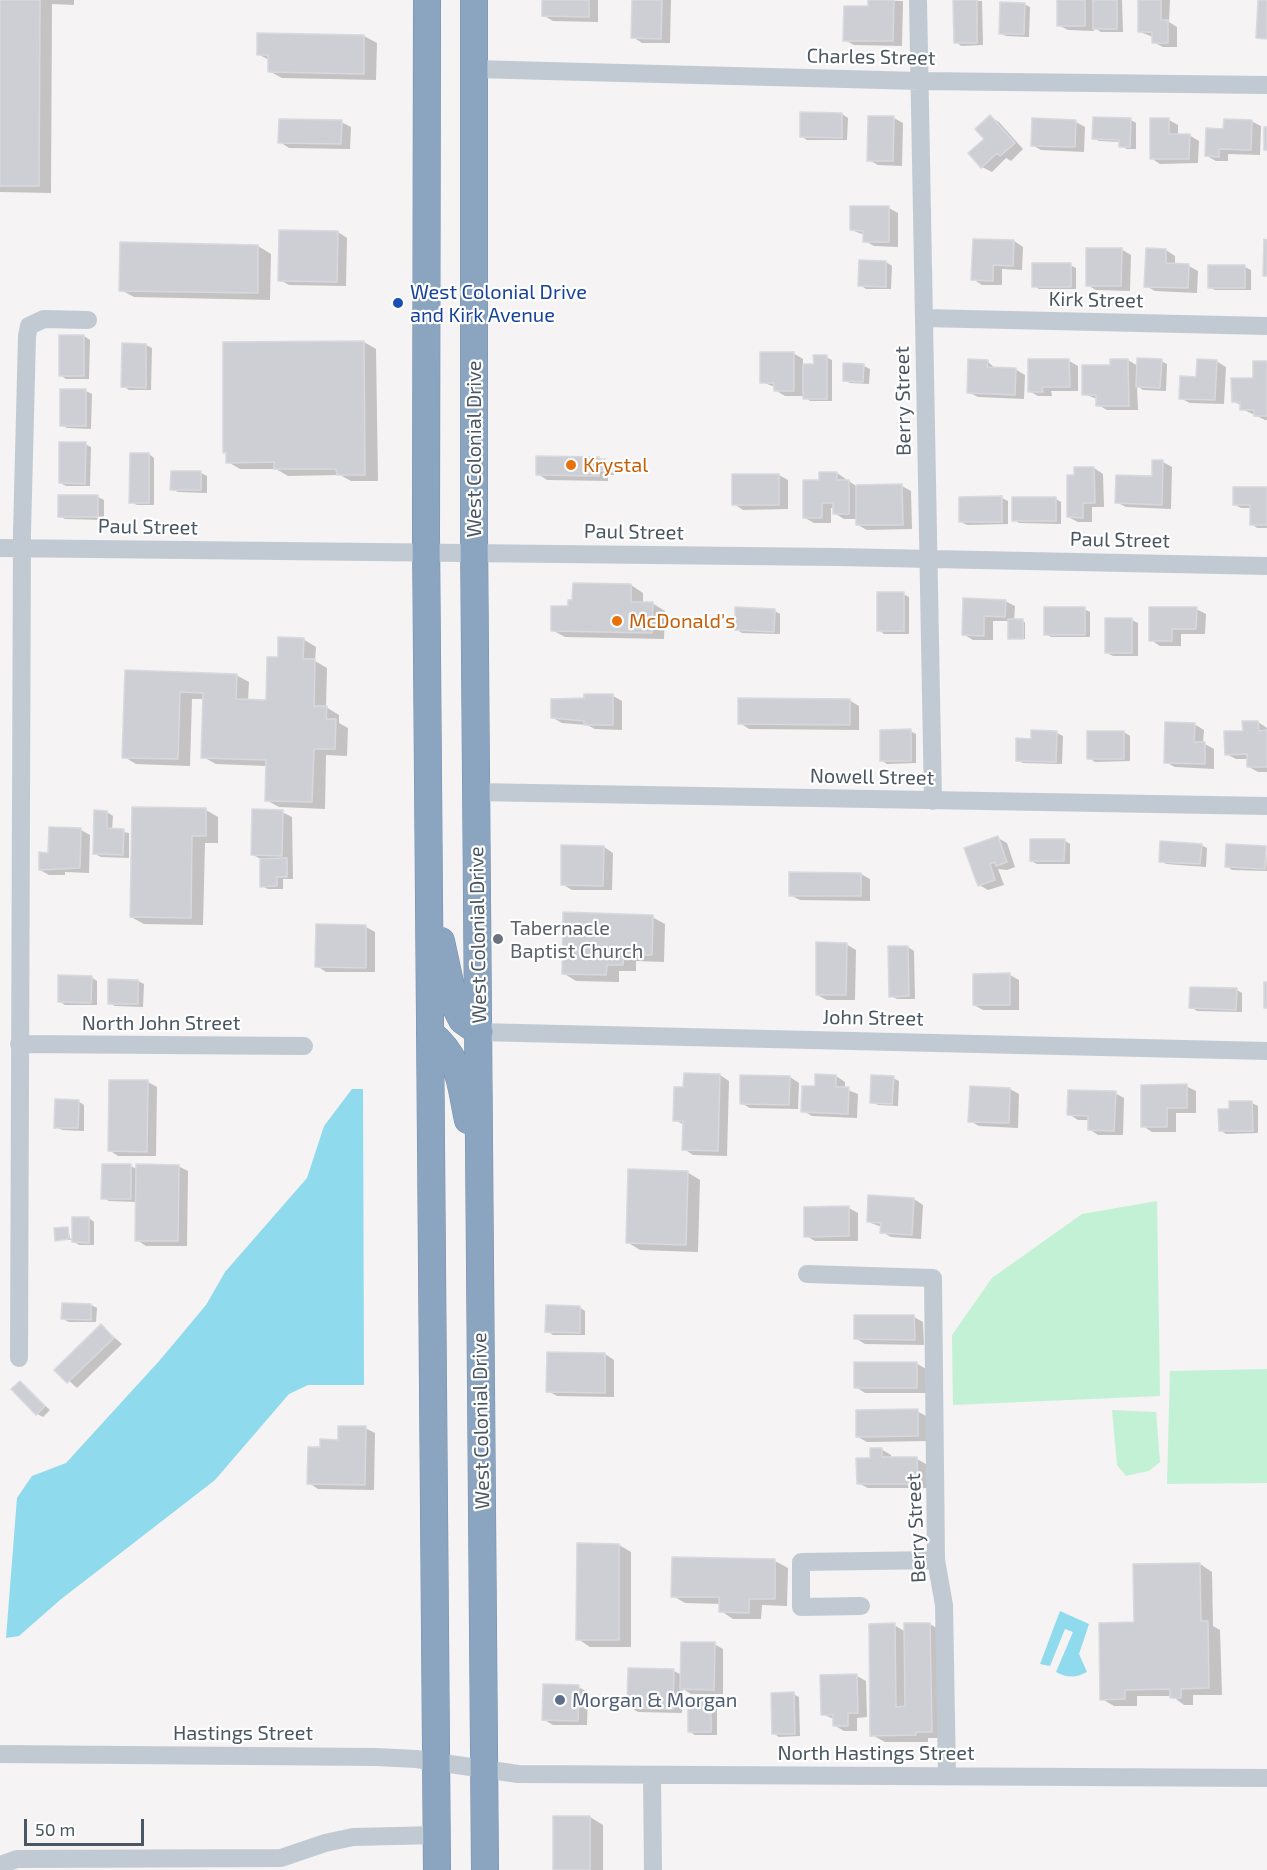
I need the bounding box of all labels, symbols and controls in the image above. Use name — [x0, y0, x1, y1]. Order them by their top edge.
street label: Charles Street — [806, 44, 936, 70]
place label: West Colonial Drive and Kirk Avenue — [410, 280, 587, 327]
street label: Kirk Street — [1048, 287, 1144, 313]
marker: West Colonial Drive and Kirk Avenue — [391, 296, 405, 310]
street label: Berry Street — [890, 346, 916, 456]
street label: West Colonial Drive — [462, 360, 486, 538]
place label: Krystal — [583, 453, 648, 477]
marker: Krystal — [564, 458, 578, 472]
street label: Paul Street — [98, 514, 198, 540]
street label: Paul Street — [584, 519, 684, 545]
street label: Paul Street — [1070, 527, 1170, 553]
place label: McDonald's — [629, 609, 735, 633]
marker: McDonald's — [610, 614, 624, 628]
street label: Nowell Street — [810, 764, 934, 790]
street label: West Colonial Drive — [464, 846, 492, 1024]
place label: Tabernacle Baptist Church — [510, 916, 643, 963]
marker: Tabernacle Baptist Church — [491, 932, 505, 946]
street label: John Street — [822, 1005, 924, 1031]
street label: North John Street — [82, 1011, 240, 1035]
street label: West Colonial Drive — [467, 1332, 495, 1510]
street label: Berry Street — [901, 1473, 931, 1583]
place label: Morgan & Morgan — [572, 1688, 737, 1712]
marker: Morgan & Morgan — [553, 1693, 567, 1707]
street label: Hastings Street — [173, 1721, 313, 1745]
street label: North Hastings Street — [777, 1741, 975, 1765]
scale bar — [27, 1807, 147, 1845]
text: 50 m — [35, 1818, 75, 1840]

